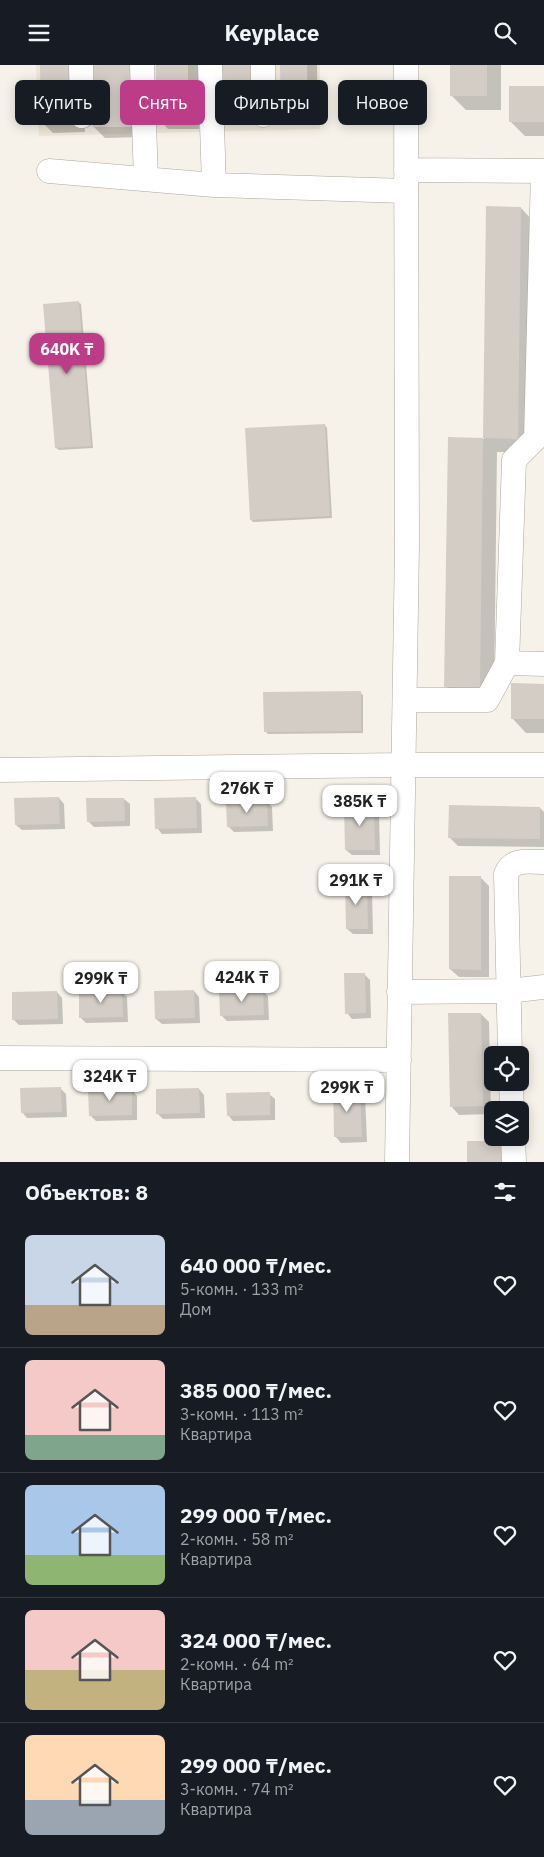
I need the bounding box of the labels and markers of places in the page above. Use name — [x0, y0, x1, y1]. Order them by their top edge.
pin: 640K ₸ — [26, 333, 108, 375]
pin: 276K ₸ — [206, 771, 288, 814]
pin: 385K ₸ — [319, 785, 401, 827]
pin: 291K ₸ — [315, 863, 397, 906]
pin: 299K ₸ — [60, 961, 142, 1004]
pin: 424K ₸ — [201, 961, 283, 1003]
pin: 324K ₸ — [69, 1059, 151, 1102]
pin: 299K ₸ — [306, 1071, 388, 1113]

